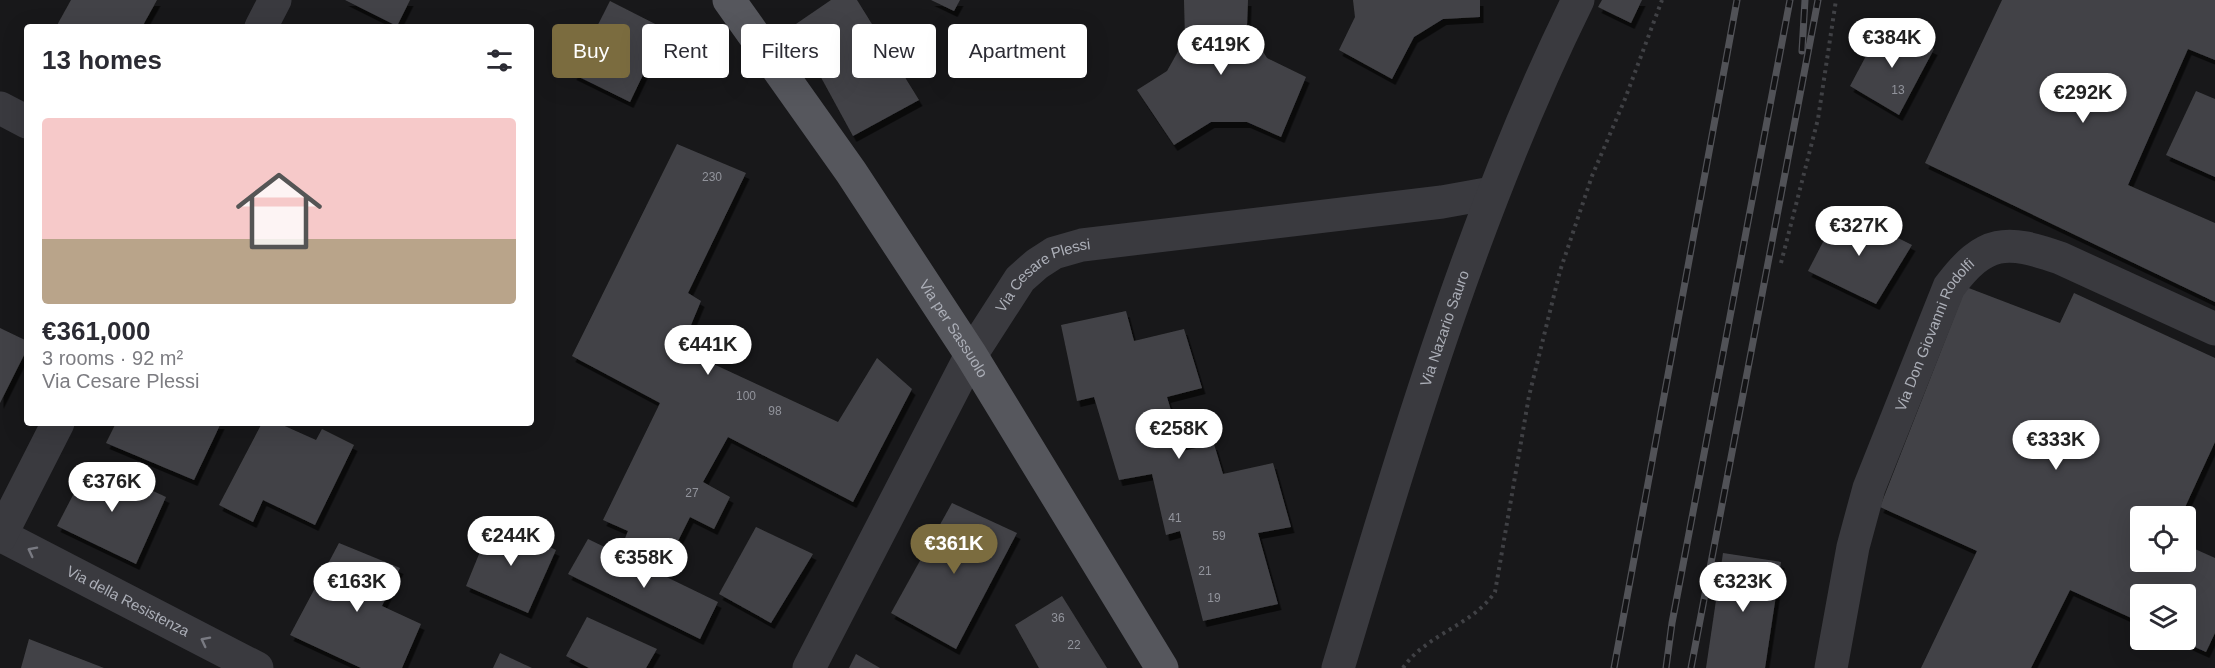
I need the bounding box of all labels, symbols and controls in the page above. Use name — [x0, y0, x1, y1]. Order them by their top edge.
pin: €384K — [1850, 18, 1934, 69]
chip: Buy — [552, 24, 630, 78]
chip: Rent — [642, 24, 729, 78]
chip: Filters — [741, 24, 840, 78]
chip: New — [852, 24, 936, 78]
chip: Apartment — [948, 24, 1087, 78]
pin: €419K — [1179, 25, 1263, 76]
text: €384K — [1863, 26, 1921, 48]
text: €419K — [1192, 33, 1250, 55]
icon: filters — [483, 44, 516, 77]
text: 13 homes — [42, 45, 162, 75]
pin: €292K — [2041, 73, 2125, 124]
text: €292K — [2054, 81, 2112, 103]
house number: 13 — [1891, 83, 1905, 97]
icon: home — [225, 157, 333, 265]
house number: 230 — [702, 170, 722, 184]
pin: €327K — [1817, 206, 1901, 257]
text: €327K — [1830, 214, 1888, 236]
street label: Via Cesare Plessi — [992, 235, 1091, 315]
street label: Via Don Giovanni Rodolfi — [1891, 255, 1977, 414]
street label: Via Nazario Sauro — [1417, 268, 1472, 388]
street label: Via per Sassuolo — [916, 276, 992, 380]
text: €361,000 — [42, 316, 150, 346]
pin: €441K — [666, 325, 750, 376]
text: €441K — [679, 333, 737, 355]
text: 3 rooms · 92 m² — [42, 347, 183, 369]
text: Via Cesare Plessi — [42, 370, 199, 392]
house number: 100 — [736, 389, 756, 403]
house number: 98 — [768, 404, 782, 418]
pin: €258K — [1137, 409, 1221, 460]
text: €258K — [1150, 417, 1208, 439]
pin: €333K — [2014, 420, 2098, 471]
text: €333K — [2027, 428, 2085, 450]
pin: €376K — [70, 462, 154, 513]
text: €376K — [83, 470, 141, 492]
house number: 27 — [685, 486, 699, 500]
map controls — [2130, 506, 2196, 650]
button: locate — [2130, 506, 2196, 572]
house number: 41 — [1168, 511, 1182, 525]
pin: €244K — [469, 516, 553, 567]
text: €244K — [482, 524, 540, 546]
pin: €361K — [912, 524, 996, 575]
house number: 59 — [1212, 529, 1226, 543]
text: €361K — [925, 532, 983, 554]
pin: €358K — [602, 538, 686, 589]
text: €358K — [615, 546, 673, 568]
one-way arrow — [28, 547, 38, 558]
street label: Via della Resistenza — [64, 562, 193, 640]
pin: €163K — [315, 562, 399, 613]
pin: €323K — [1701, 562, 1785, 613]
house number: 21 — [1198, 564, 1212, 578]
text: €163K — [328, 570, 386, 592]
text: €323K — [1714, 570, 1772, 592]
button: layers — [2130, 584, 2196, 650]
house number: 19 — [1207, 591, 1221, 605]
house number: 36 — [1051, 611, 1065, 625]
one-way arrow — [201, 637, 212, 648]
house number: 22 — [1067, 638, 1081, 652]

